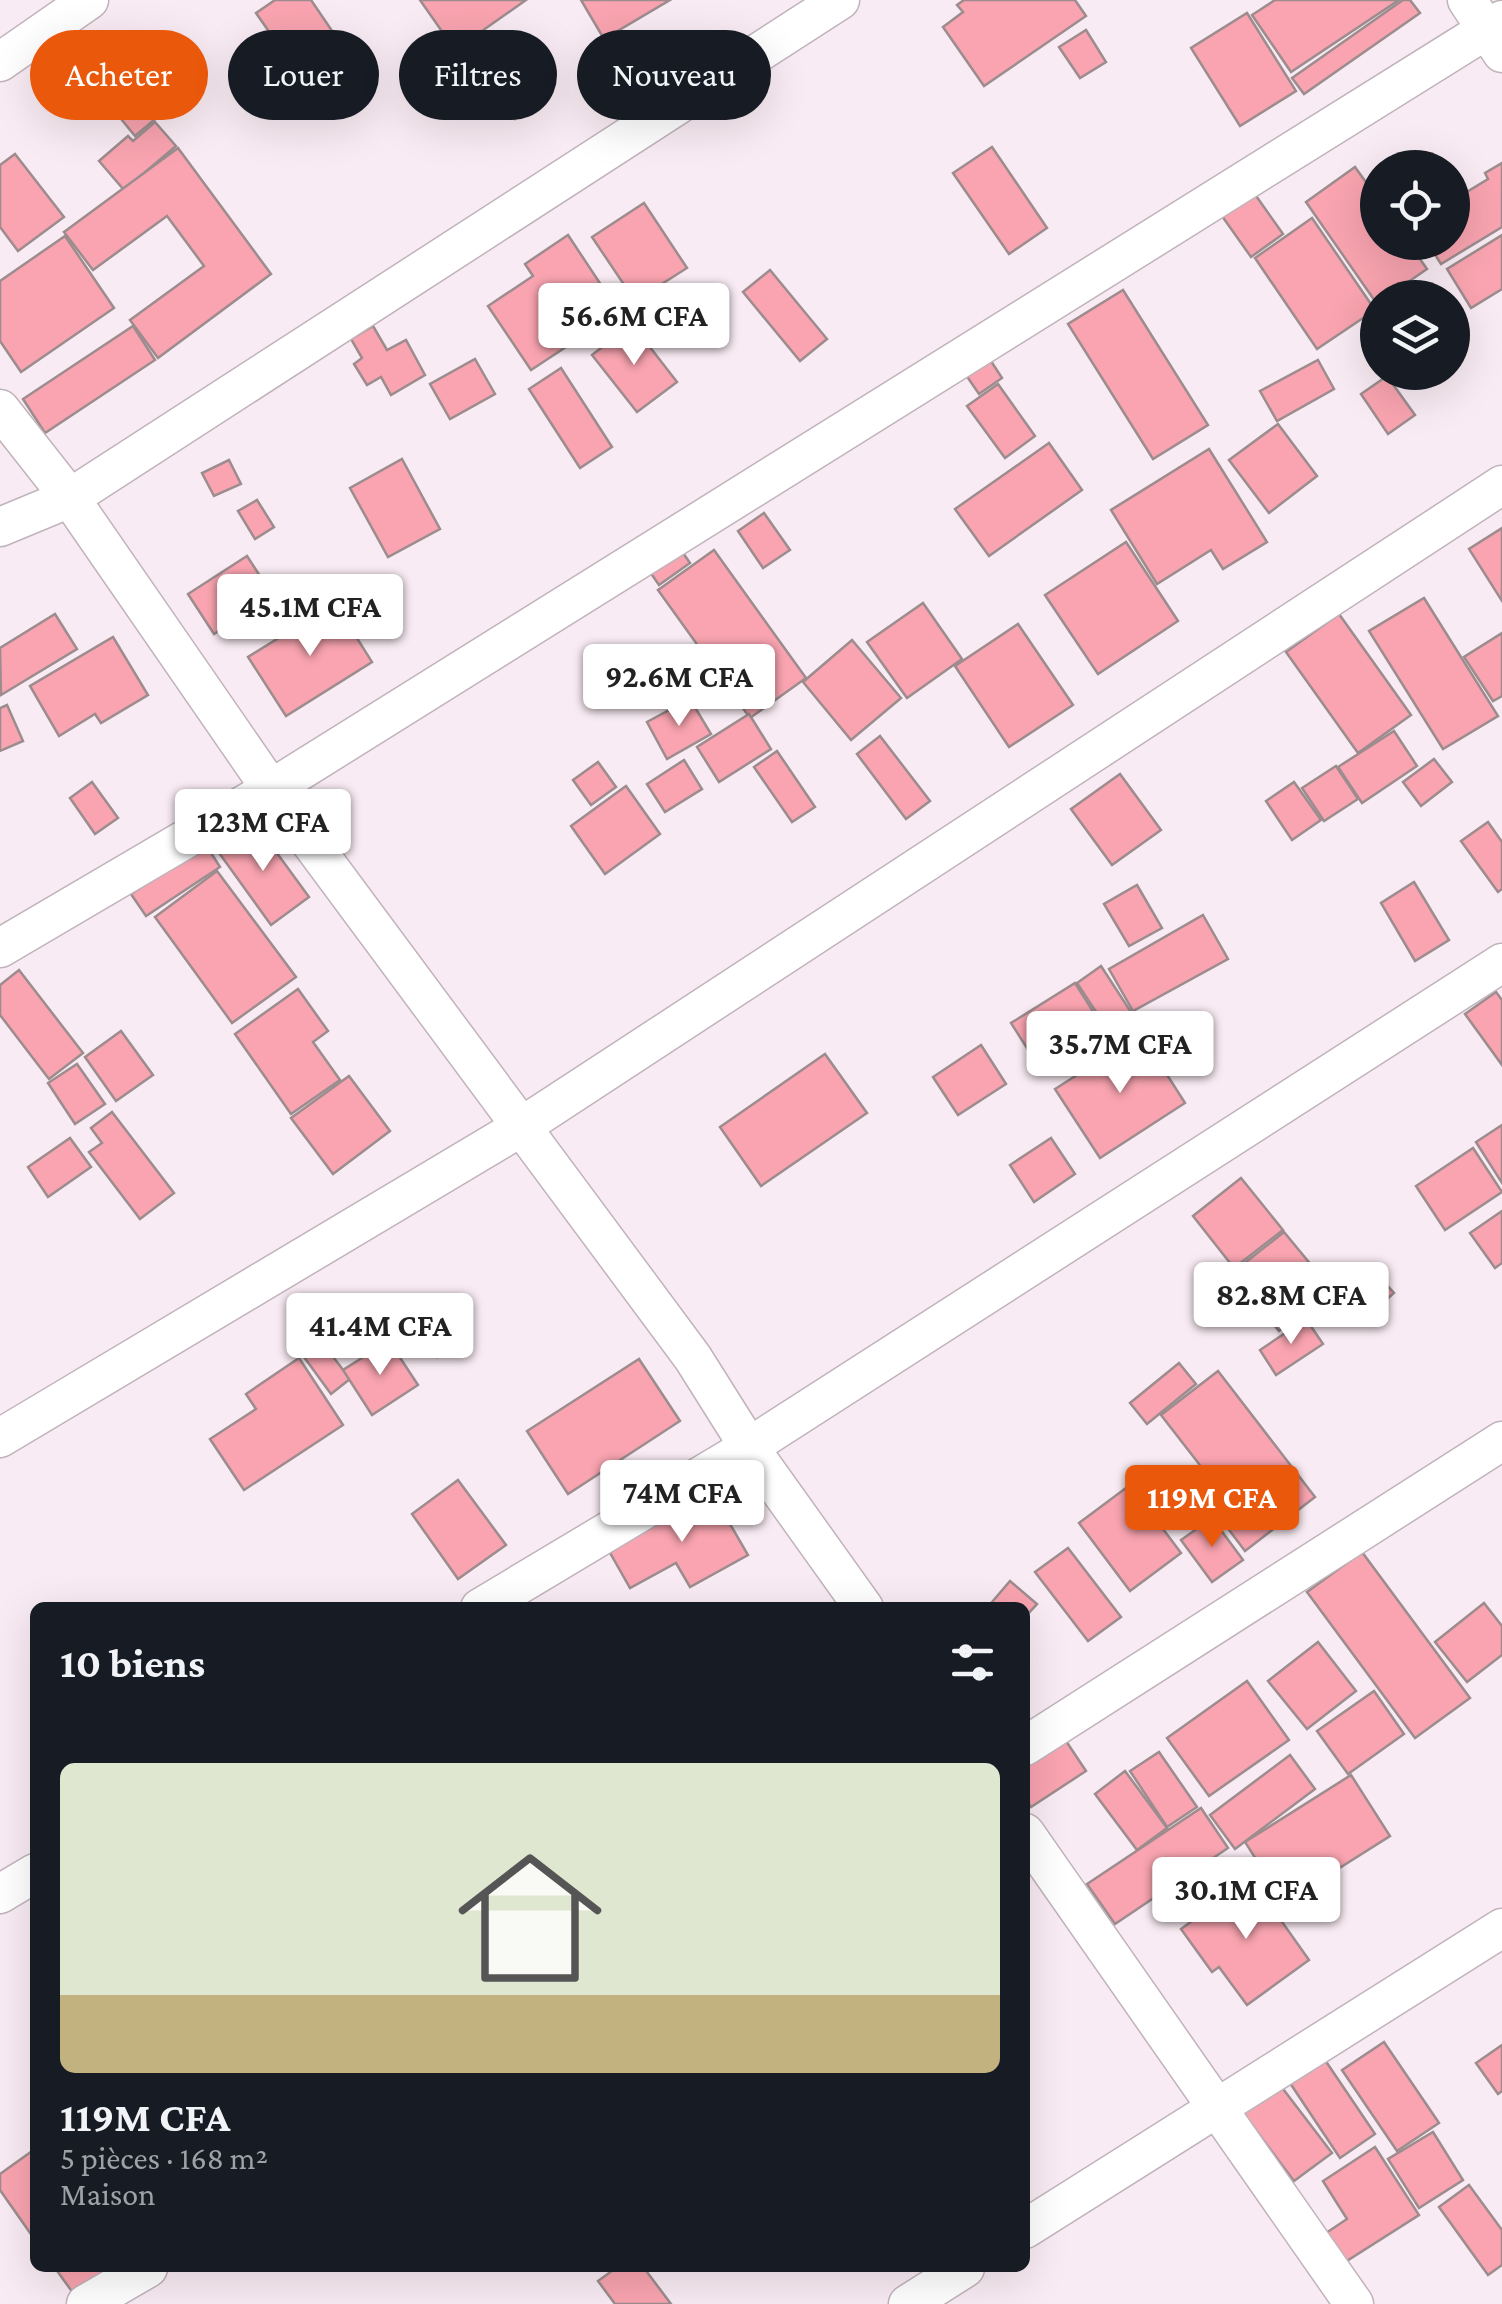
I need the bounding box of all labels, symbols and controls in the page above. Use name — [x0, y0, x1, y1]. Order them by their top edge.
chip: Acheter — [30, 30, 208, 120]
chip: Louer — [228, 30, 379, 120]
chip: Filtres — [399, 30, 557, 120]
chip: Nouveau — [577, 30, 771, 120]
map controls — [1360, 150, 1470, 390]
button: locate — [1360, 150, 1470, 260]
button: layers — [1360, 280, 1470, 390]
pin: 56.6M CFA — [520, 283, 748, 368]
text: 56.6M CFA — [560, 297, 708, 333]
pin: 45.1M CFA — [196, 574, 424, 659]
text: 45.1M CFA — [239, 588, 381, 624]
pin: 92.6M CFA — [565, 644, 793, 729]
text: 92.6M CFA — [605, 658, 753, 694]
pin: 123M CFA — [160, 789, 366, 874]
text: 123M CFA — [197, 803, 329, 839]
pin: 35.7M CFA — [1006, 1011, 1234, 1096]
text: 35.7M CFA — [1049, 1025, 1191, 1061]
pin: 82.8M CFA — [1177, 1262, 1405, 1347]
text: 82.8M CFA — [1216, 1276, 1366, 1312]
pin: 41.4M CFA — [266, 1293, 494, 1378]
text: 41.4M CFA — [308, 1307, 452, 1343]
pin: 74M CFA — [590, 1460, 774, 1545]
pin: 119M CFA — [1109, 1465, 1315, 1550]
text: 74M CFA — [622, 1474, 742, 1510]
text: 119M CFA — [1147, 1479, 1277, 1515]
icon: filters — [945, 1635, 1000, 1690]
text: 10 biens — [60, 1639, 205, 1686]
icon: home — [440, 1828, 620, 2008]
pin: 30.1M CFA — [1132, 1857, 1360, 1942]
text: 30.1M CFA — [1174, 1871, 1318, 1907]
text: 119M CFA — [60, 2093, 230, 2140]
text: 5 pièces · 168 m² — [60, 2140, 268, 2176]
text: Maison — [60, 2176, 155, 2212]

